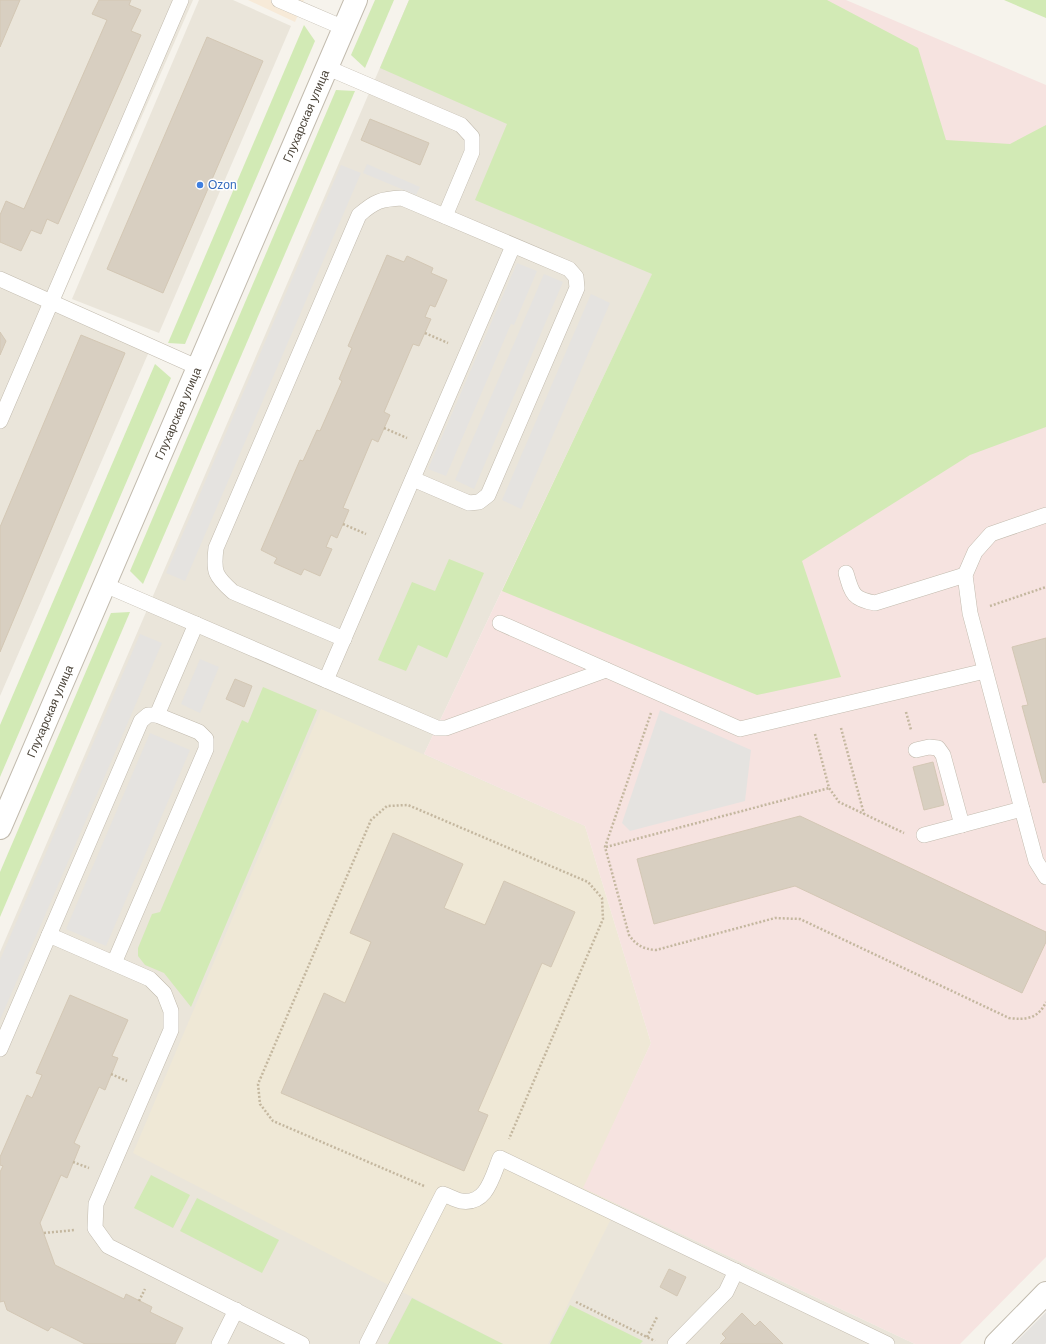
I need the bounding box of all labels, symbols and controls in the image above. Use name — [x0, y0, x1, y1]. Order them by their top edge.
street label: Глухарская улица — [280, 67, 332, 164]
place label: Ozon — [208, 178, 237, 192]
marker: Ozon — [195, 180, 205, 190]
street label: Глухарская улица — [152, 365, 204, 462]
street label: Глухарская улица — [24, 663, 76, 760]

